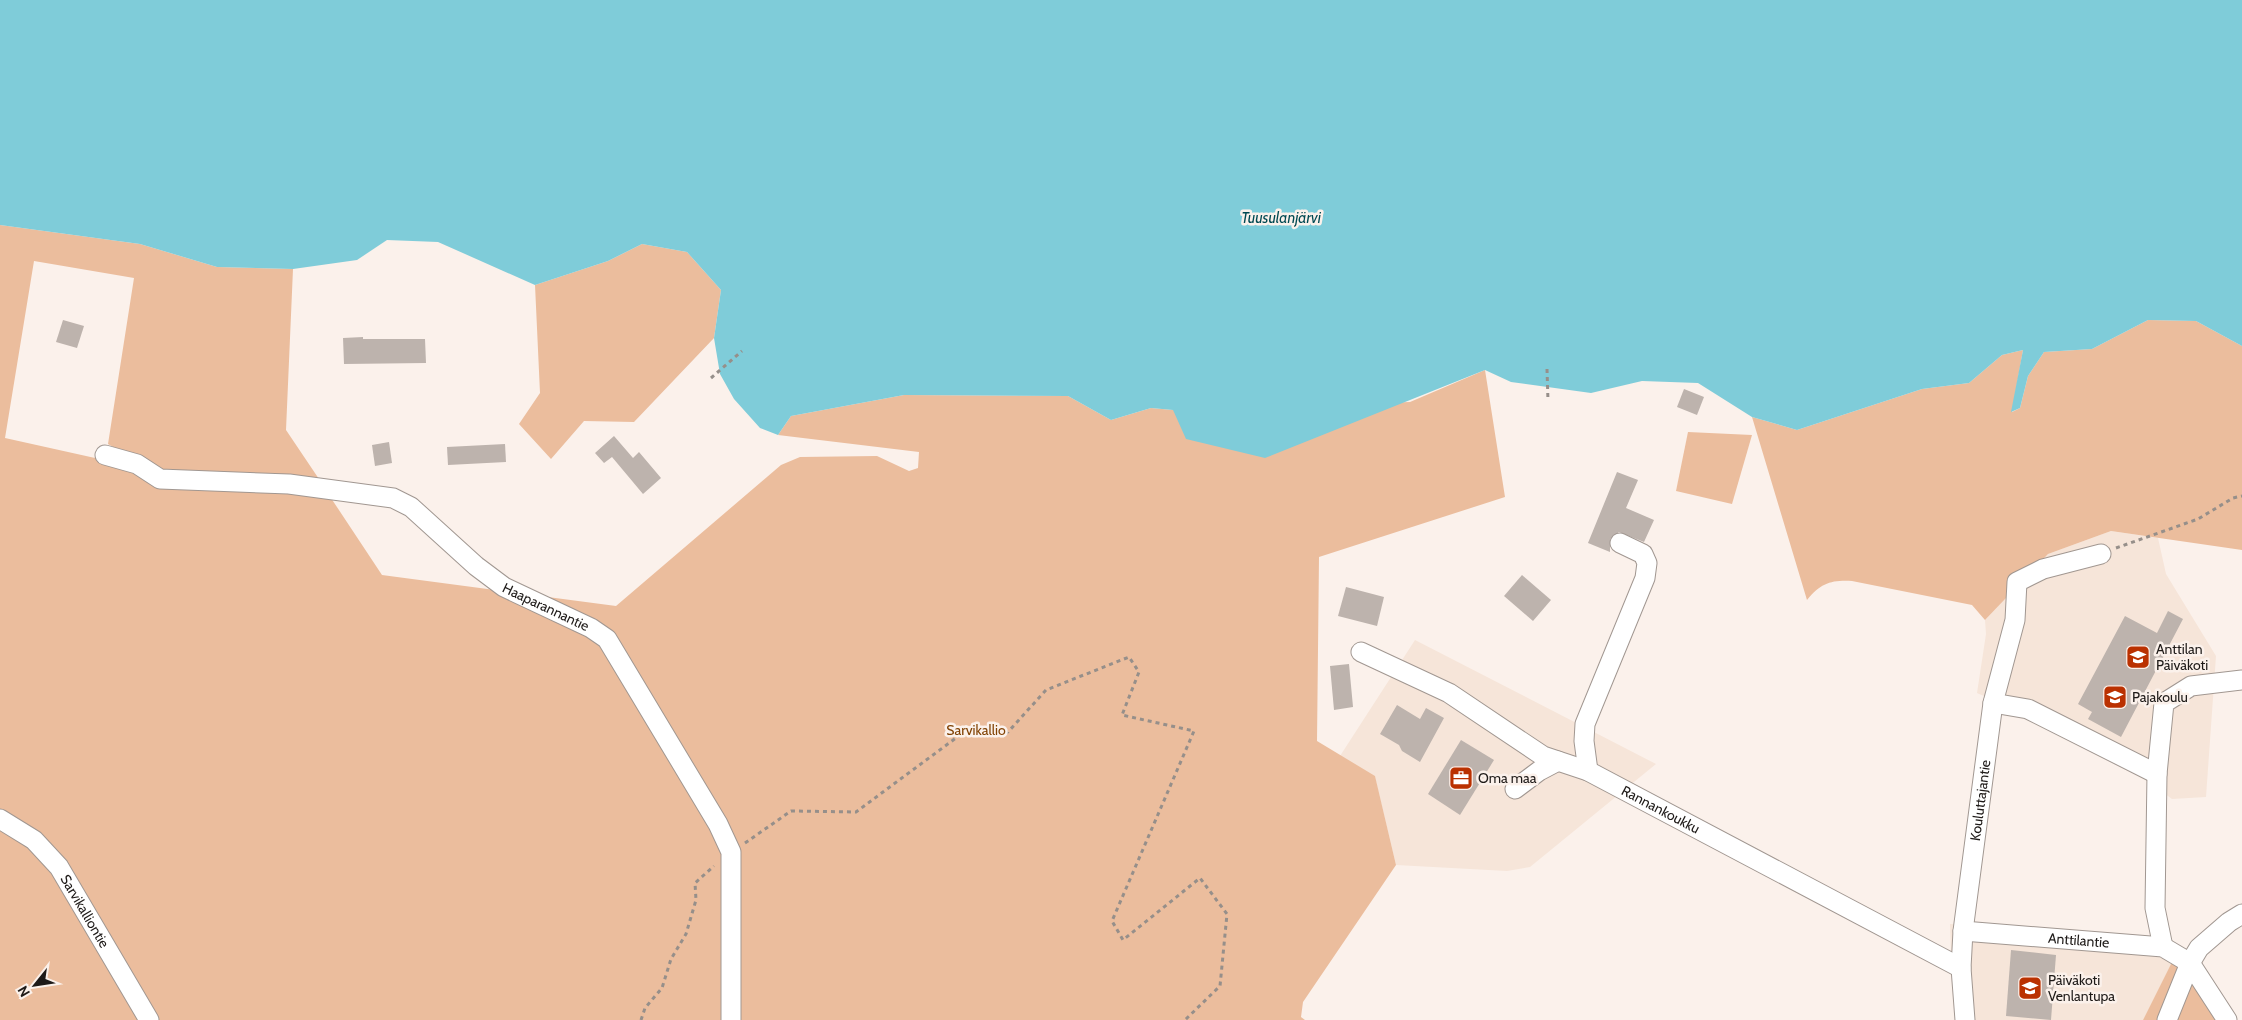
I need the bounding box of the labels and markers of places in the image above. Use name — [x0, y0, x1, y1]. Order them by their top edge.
place label: Anttilan Päiväkoti — [2156, 640, 2208, 674]
school or university icon: Anttilan Päiväkoti — [2125, 644, 2151, 670]
school or university icon: Pajakoulu — [2102, 684, 2128, 710]
place label: Pajakoulu — [2132, 688, 2188, 706]
office icon: Oma maa — [1448, 765, 1474, 791]
place label: Oma maa — [1478, 769, 1537, 787]
place label: Päiväkoti Venlantupa — [2048, 971, 2115, 1005]
school or university icon: Päiväkoti Venlantupa — [2017, 975, 2043, 1001]

